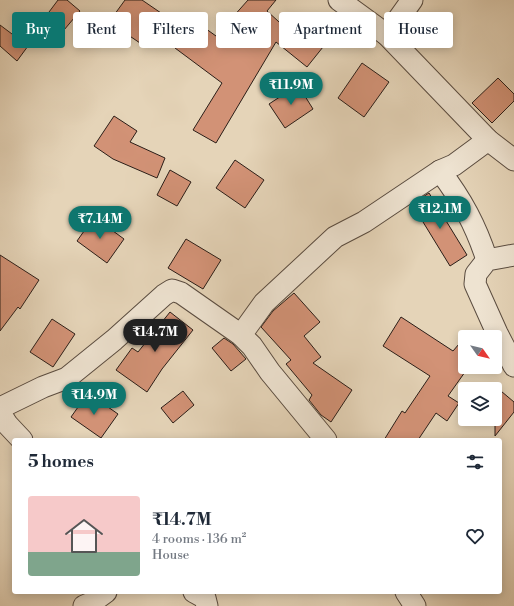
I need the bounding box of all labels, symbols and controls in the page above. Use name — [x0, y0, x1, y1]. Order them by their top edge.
chip: Buy — [12, 12, 65, 48]
chip: Rent — [73, 12, 131, 48]
chip: Filters — [139, 12, 208, 48]
chip: New — [216, 12, 271, 48]
chip: Apartment — [279, 12, 376, 48]
chip: House — [384, 12, 453, 48]
pin: ₹11.9M — [258, 72, 324, 106]
text: ₹11.9M — [269, 77, 313, 93]
pin: ₹12.1M — [407, 196, 473, 230]
text: ₹12.1M — [418, 201, 462, 217]
pin: ₹7.14M — [67, 206, 133, 240]
text: ₹7.14M — [78, 211, 123, 227]
pin: ₹14.7M — [122, 319, 188, 353]
text: ₹14.7M — [132, 324, 178, 340]
north arrow — [458, 330, 502, 374]
map controls — [458, 330, 502, 426]
pin: ₹14.9M — [61, 382, 127, 416]
button: layers — [458, 382, 502, 426]
text: ₹14.9M — [71, 387, 117, 403]
text: 5 homes — [28, 451, 94, 473]
icon: filters — [464, 451, 486, 473]
text: ₹14.7M — [152, 509, 212, 531]
icon: home — [60, 512, 108, 560]
icon: heart — [464, 525, 486, 547]
text: 4 rooms · 136 m² — [152, 531, 246, 547]
text: House — [152, 547, 189, 563]

